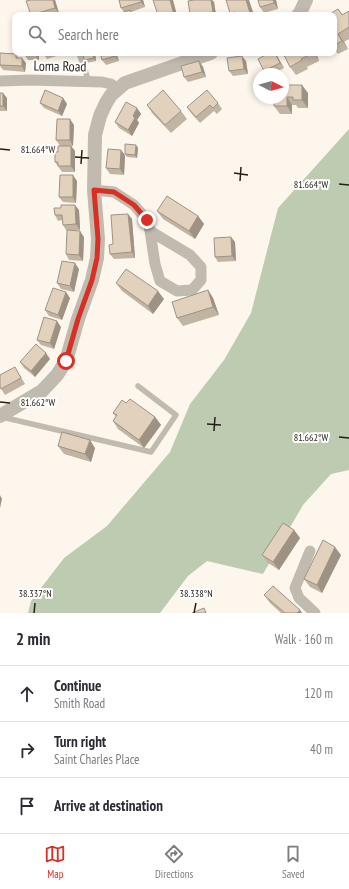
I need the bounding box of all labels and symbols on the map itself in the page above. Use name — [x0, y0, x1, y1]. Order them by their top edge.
street label: Loma Road — [33, 57, 87, 75]
north arrow — [253, 68, 289, 104]
text: 81.664°W — [21, 143, 55, 156]
text: 81.664°W — [294, 178, 328, 191]
route end — [138, 211, 156, 229]
route start — [57, 352, 75, 370]
text: 81.662°W — [21, 396, 55, 409]
text: 81.662°W — [294, 431, 328, 444]
text: 38.337°N — [18, 587, 52, 600]
text: 38.338°N — [179, 587, 213, 600]

